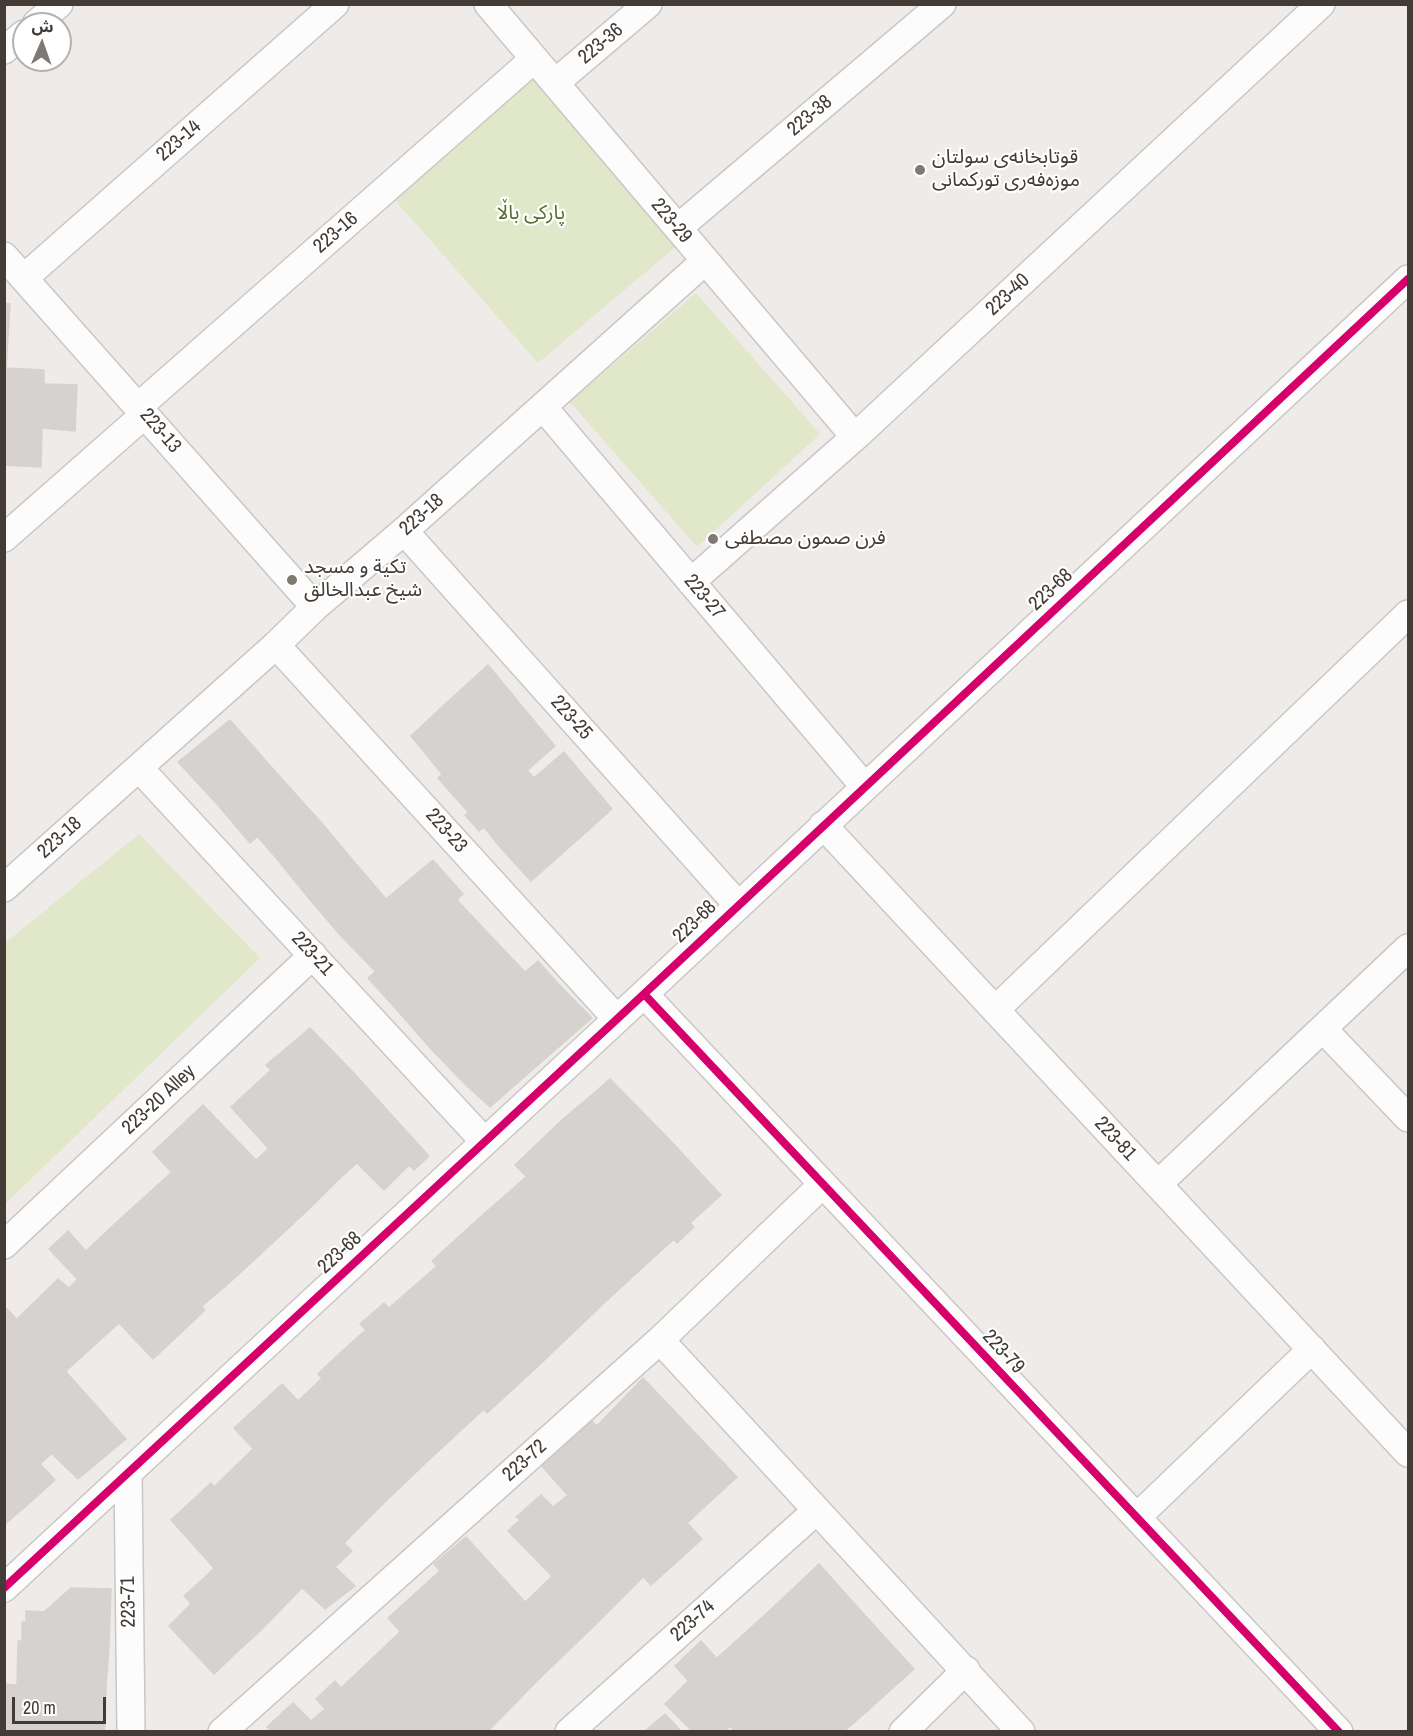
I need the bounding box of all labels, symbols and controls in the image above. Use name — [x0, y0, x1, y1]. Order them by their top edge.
north arrow — [12, 12, 72, 72]
text: ش — [31, 15, 54, 37]
street label: 223-36 — [574, 18, 628, 70]
street label: 223-38 — [783, 90, 837, 142]
street label: 223-14 — [152, 115, 206, 167]
place label: قوتابخانەی سولتان موزەفەری تورکمانی — [932, 146, 1080, 193]
marker: قوتابخانەی سولتان موزەفەری تورکمانی — [913, 163, 927, 177]
street label: 223-29 — [645, 194, 697, 248]
park label: پارکی باڵا — [497, 202, 565, 226]
street label: 223-16 — [309, 207, 363, 259]
street label: 223-40 — [981, 269, 1035, 321]
street label: 223-13 — [134, 404, 186, 458]
street label: 223-18 — [395, 489, 449, 541]
place label: فرن صمون مصطفى — [725, 527, 886, 551]
marker: فرن صمون مصطفى — [706, 532, 720, 546]
place label: تكية و مسجد شيخ عبدالخالق — [304, 556, 422, 603]
street label: 223-68 — [1024, 564, 1078, 616]
street label: 223-27 — [678, 570, 730, 624]
marker: تكية و مسجد شيخ عبدالخالق — [285, 573, 299, 587]
street label: 223-25 — [545, 691, 597, 745]
street label: 223-23 — [420, 804, 472, 858]
street label: 223-18 — [33, 812, 87, 864]
street label: 223-68 — [668, 896, 722, 948]
street label: 223-21 — [286, 927, 338, 981]
street label: 223-20 Alley — [117, 1060, 201, 1140]
street label: 223-81 — [1089, 1112, 1141, 1166]
street label: 223-68 — [313, 1227, 367, 1279]
street label: 223-79 — [977, 1325, 1029, 1379]
street label: 223-72 — [498, 1435, 552, 1487]
street label: 223-71 — [117, 1576, 141, 1628]
street label: 223-74 — [666, 1595, 720, 1647]
scale bar — [15, 1685, 110, 1723]
text: 20 m — [23, 1695, 56, 1720]

